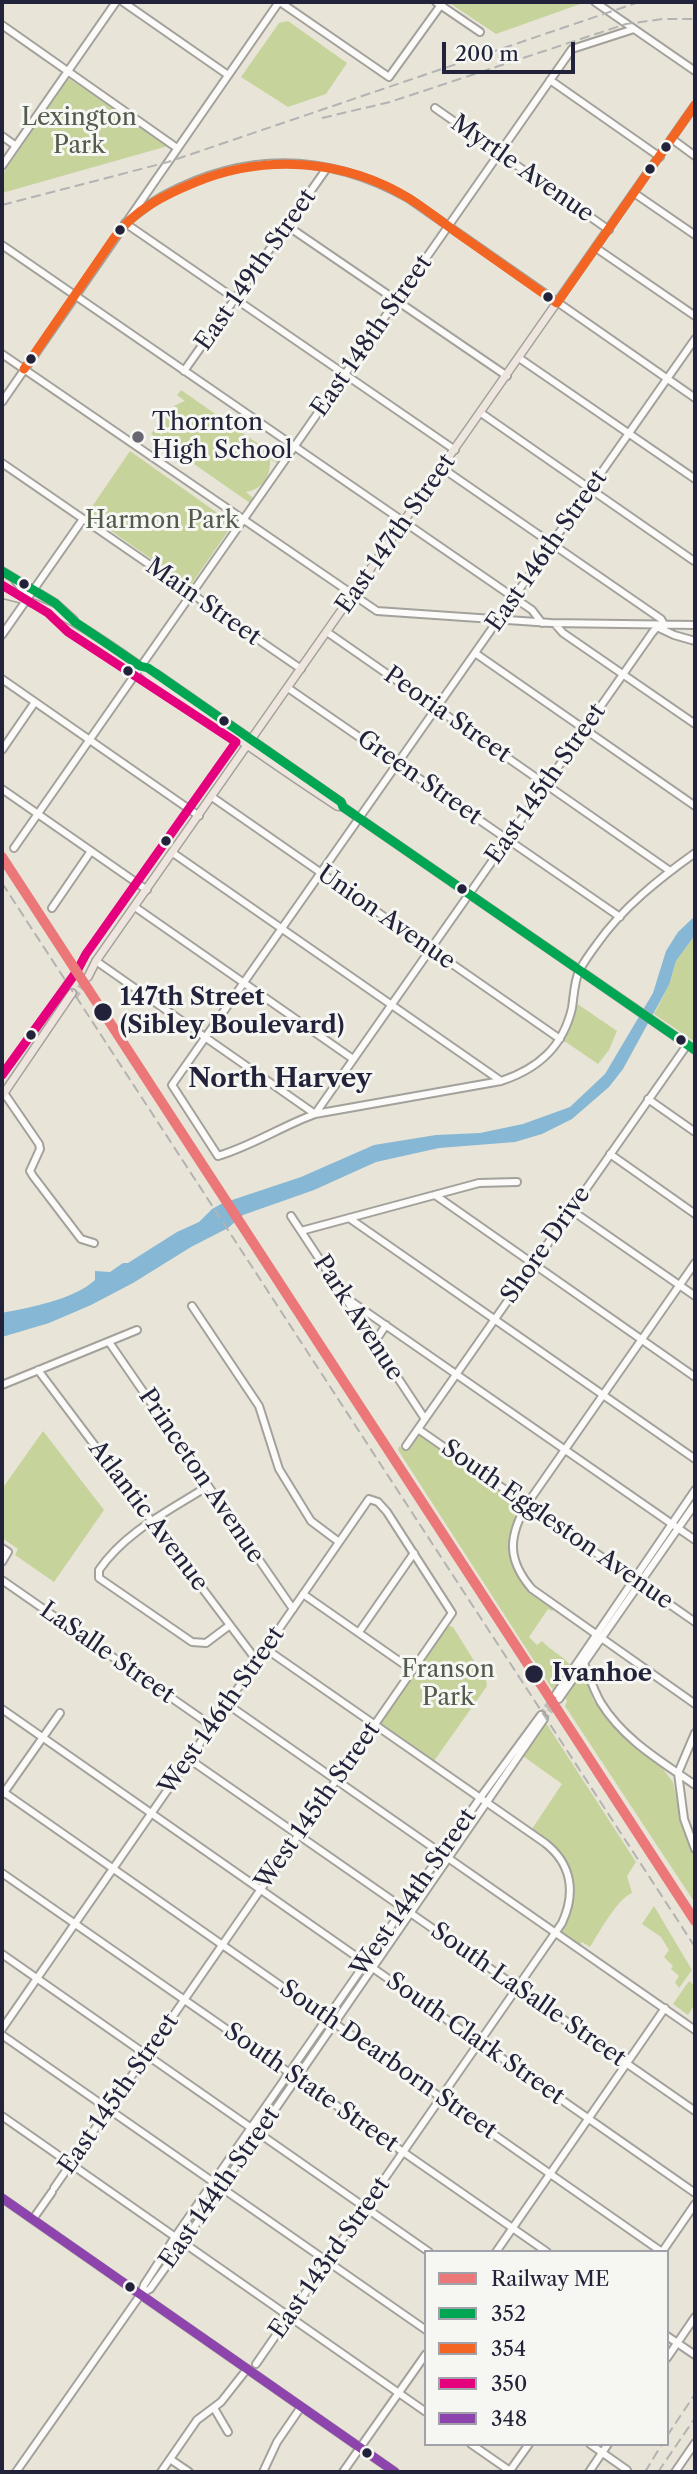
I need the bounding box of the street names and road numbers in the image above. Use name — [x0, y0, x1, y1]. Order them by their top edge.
street label: Myrtle Avenue — [445, 109, 599, 229]
street label: East 149th Street — [190, 184, 322, 356]
street label: East 148th Street — [306, 250, 438, 422]
street label: East 147th Street — [330, 449, 462, 619]
street label: East 146th Street — [481, 465, 613, 637]
street label: Main Street — [140, 552, 266, 652]
street label: Peoria Street — [378, 661, 516, 769]
street label: East 145th Street — [480, 698, 612, 870]
street label: Green Street — [351, 724, 487, 832]
street label: Union Avenue — [312, 860, 460, 976]
street label: Shore Drive — [495, 1181, 597, 1309]
street label: Park Avenue — [307, 1250, 409, 1386]
street label: Princeton Avenue — [132, 1383, 270, 1569]
street label: South Eggleston Avenue — [436, 1434, 678, 1616]
street label: Atlantic Avenue — [82, 1435, 214, 1597]
street label: LaSalle Street — [34, 1596, 180, 1710]
street label: West 146th Street — [153, 1621, 291, 1801]
street label: West 145th Street — [249, 1717, 387, 1895]
street label: West 144th Street — [345, 1803, 483, 1983]
street label: South LaSalle Street — [425, 1917, 631, 2073]
street label: South Clark Street — [381, 1967, 569, 2111]
street label: South Dearborn Street — [274, 1974, 502, 2146]
street label: East 145th Street — [53, 2008, 185, 2180]
street label: South State Street — [219, 2017, 403, 2159]
street label: East 144th Street — [154, 2102, 286, 2274]
street label: East 143rd Street — [264, 2172, 396, 2344]

